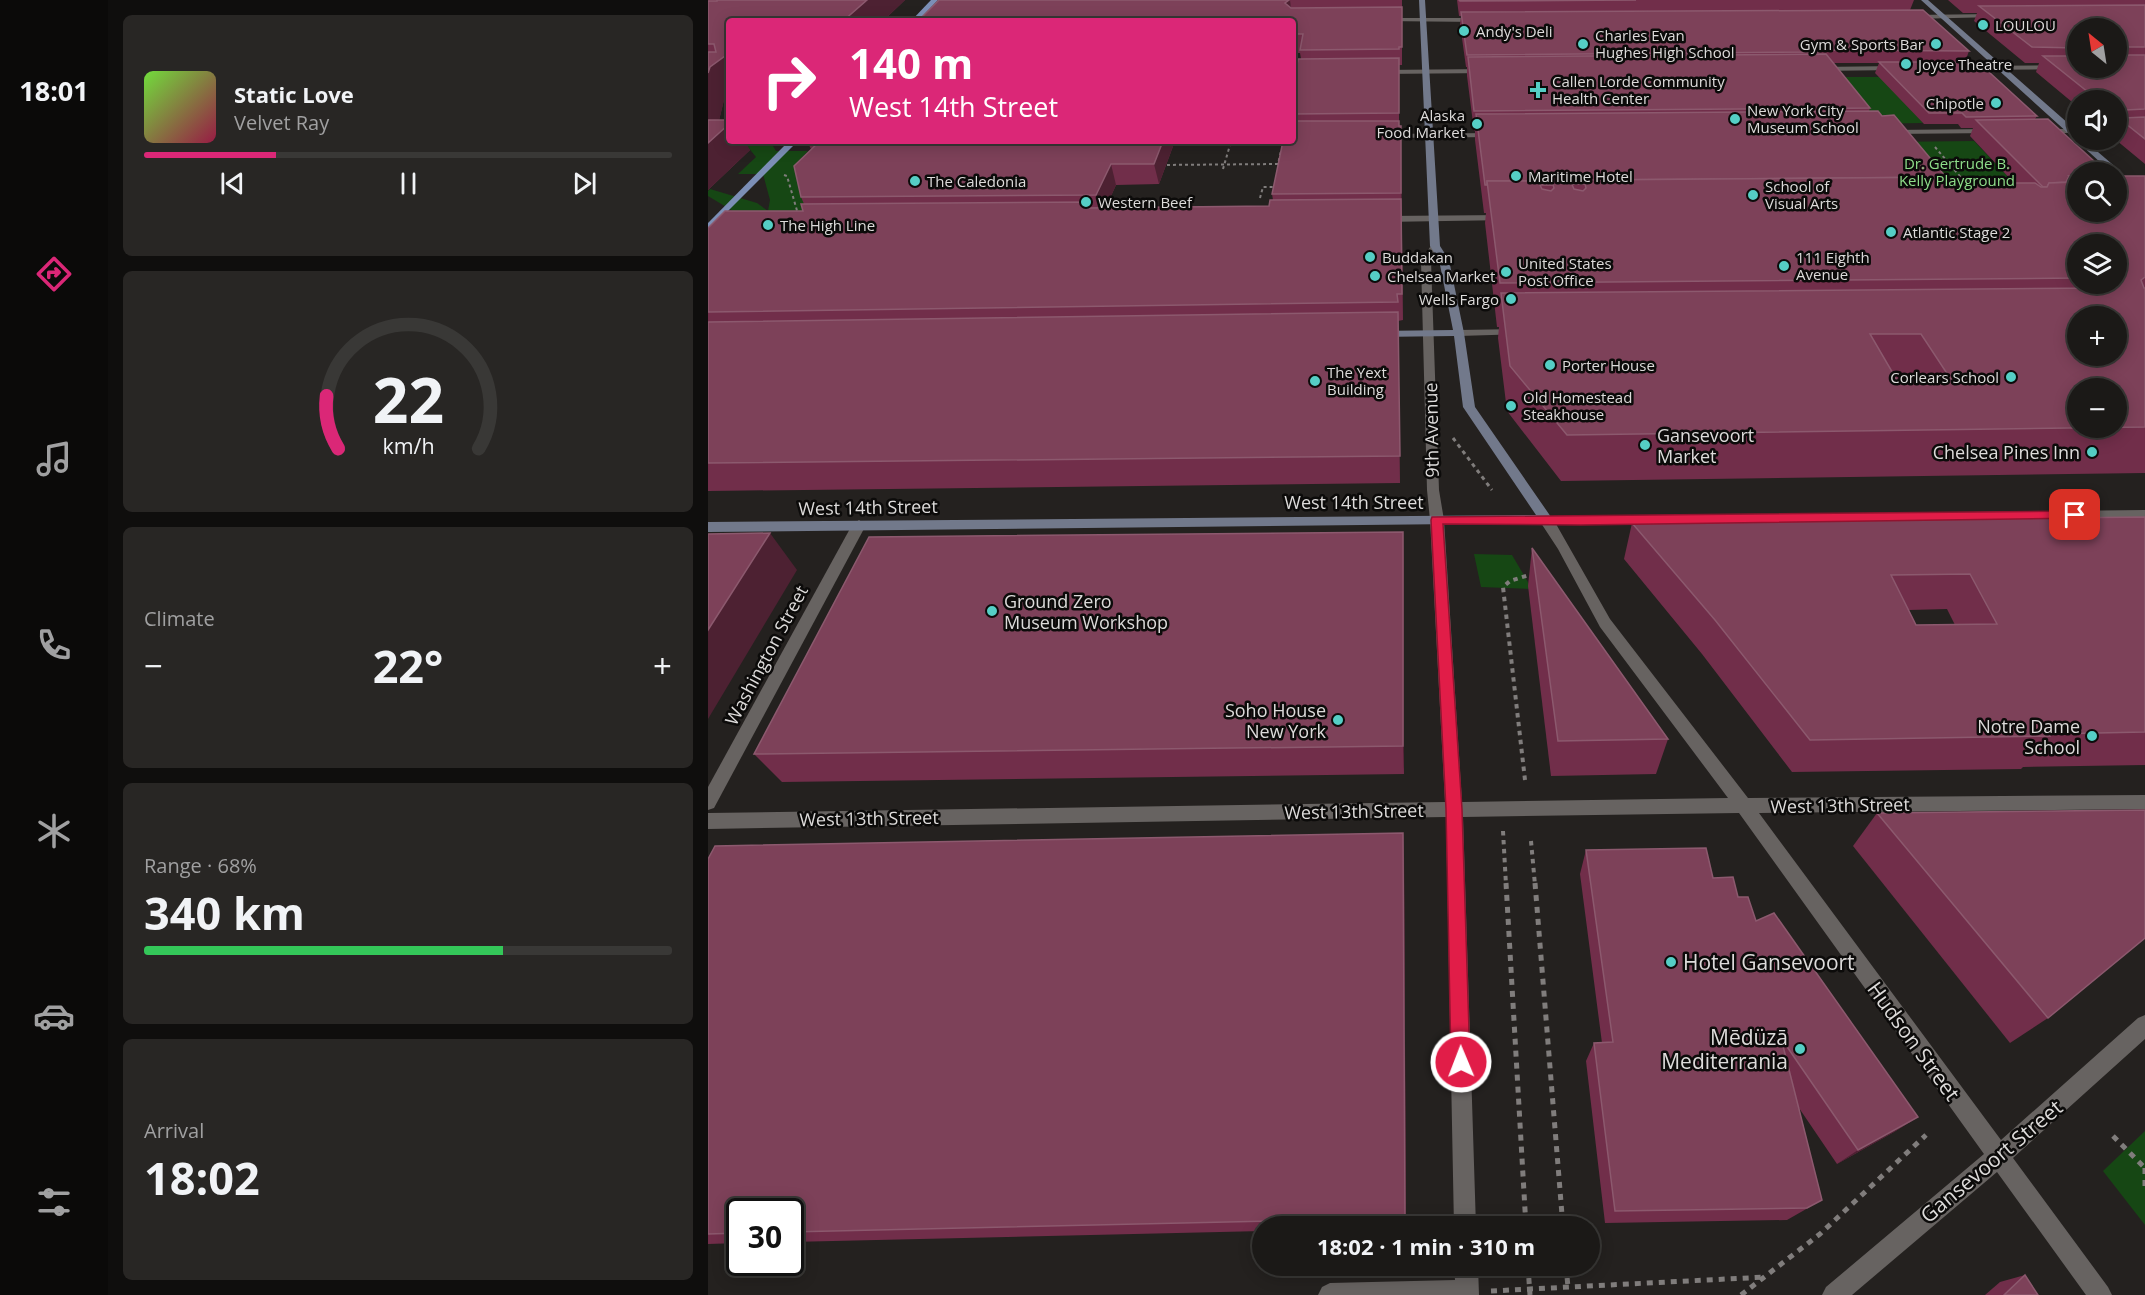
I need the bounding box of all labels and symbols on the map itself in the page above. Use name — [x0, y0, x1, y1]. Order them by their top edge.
place label: LOULOU — [1995, 15, 2056, 35]
marker: LOULOU — [1976, 18, 1990, 32]
north arrow — [2067, 18, 2127, 78]
place label: Andy's Deli — [1476, 21, 1553, 41]
marker: Andy's Deli — [1457, 24, 1471, 38]
place label: Charles Evan Hughes High School — [1595, 25, 1735, 62]
place label: Gym & Sports Bar — [1800, 34, 1924, 54]
marker: Charles Evan Hughes High School — [1576, 37, 1590, 51]
marker: Gym & Sports Bar — [1929, 37, 1943, 51]
place label: Joyce Theatre — [1916, 54, 2012, 74]
marker: Joyce Theatre — [1899, 57, 1913, 71]
place label: Callen Lorde Community Health Center — [1552, 71, 1725, 108]
marker: Callen Lorde Community Health Center — [1529, 81, 1547, 99]
place label: Chipotle — [1926, 93, 1984, 113]
marker: Chipotle — [1989, 96, 2003, 110]
place label: New York City Museum School — [1747, 100, 1859, 137]
place label: Alaska Food Market — [1377, 105, 1465, 142]
marker: New York City Museum School — [1728, 112, 1742, 126]
marker: Alaska Food Market — [1470, 117, 1484, 131]
park label: Dr. Gertrude B. Kelly Playground — [1899, 153, 2015, 190]
place label: Maritime Hotel — [1528, 166, 1633, 186]
marker: Maritime Hotel — [1509, 169, 1523, 183]
place label: The Caledonia — [927, 171, 1026, 191]
marker: The Caledonia — [908, 174, 922, 188]
place label: School of Visual Arts — [1765, 176, 1838, 213]
marker: School of Visual Arts — [1746, 188, 1760, 202]
place label: Western Beef — [1098, 192, 1193, 212]
marker: Western Beef — [1079, 195, 1093, 209]
place label: The High Line — [780, 215, 875, 235]
marker: The High Line — [761, 218, 775, 232]
place label: Atlantic Stage 2 — [1903, 222, 2010, 242]
marker: Atlantic Stage 2 — [1884, 225, 1898, 239]
place label: Buddakan — [1382, 247, 1453, 267]
place label: 111 Eighth Avenue — [1796, 247, 1870, 284]
marker: Buddakan — [1363, 250, 1377, 264]
place label: United States Post Office — [1518, 253, 1612, 290]
marker: 111 Eighth Avenue — [1777, 259, 1791, 273]
marker: United States Post Office — [1499, 265, 1513, 279]
place label: Chelsea Market — [1387, 266, 1495, 286]
marker: Chelsea Market — [1368, 269, 1382, 283]
place label: Wells Fargo — [1419, 289, 1499, 309]
marker: Wells Fargo — [1504, 292, 1518, 306]
place label: Porter House — [1562, 355, 1655, 375]
marker: Porter House — [1543, 358, 1557, 372]
place label: The Yext Building — [1327, 362, 1387, 399]
place label: Corlears School — [1890, 367, 1999, 387]
marker: Corlears School — [2004, 370, 2018, 384]
marker: The Yext Building — [1308, 374, 1322, 388]
street label: 9th Avenue — [1418, 382, 1444, 478]
place label: Old Homestead Steakhouse — [1523, 387, 1632, 424]
marker: Old Homestead Steakhouse — [1504, 399, 1518, 413]
place label: Gansevoort Market — [1657, 423, 1754, 468]
marker: Gansevoort Market — [1638, 438, 1652, 452]
place label: Chelsea Pines Inn — [1933, 440, 2080, 464]
marker: Chelsea Pines Inn — [2085, 445, 2099, 459]
pin — [2049, 489, 2100, 540]
street label: West 14th Street — [1284, 490, 1424, 514]
street label: West 14th Street — [798, 494, 938, 520]
street label: Washington Street — [719, 581, 813, 729]
place label: Ground Zero Museum Workshop — [1004, 589, 1168, 634]
marker: Ground Zero Museum Workshop — [985, 604, 999, 618]
place label: Soho House New York — [1225, 698, 1327, 743]
marker: Soho House New York — [1331, 713, 1345, 727]
place label: Notre Dame School — [1977, 714, 2080, 759]
marker: Notre Dame School — [2085, 729, 2099, 743]
street label: West 13th Street — [1770, 792, 1910, 818]
street label: West 13th Street — [1284, 798, 1424, 824]
street label: West 13th Street — [799, 805, 939, 831]
place label: Hotel Gansevoort — [1683, 948, 1855, 976]
marker: Hotel Gansevoort — [1664, 955, 1678, 969]
street label: Hudson Street — [1861, 976, 1967, 1106]
place label: Mēdüzā Mediterrania — [1661, 1023, 1788, 1075]
position arrow — [1429, 1030, 1493, 1094]
marker: Mēdüzā Mediterrania — [1793, 1042, 1807, 1056]
street label: Gansevoort Street — [1914, 1093, 2068, 1229]
speed limit sign: 30 — [726, 1198, 804, 1276]

